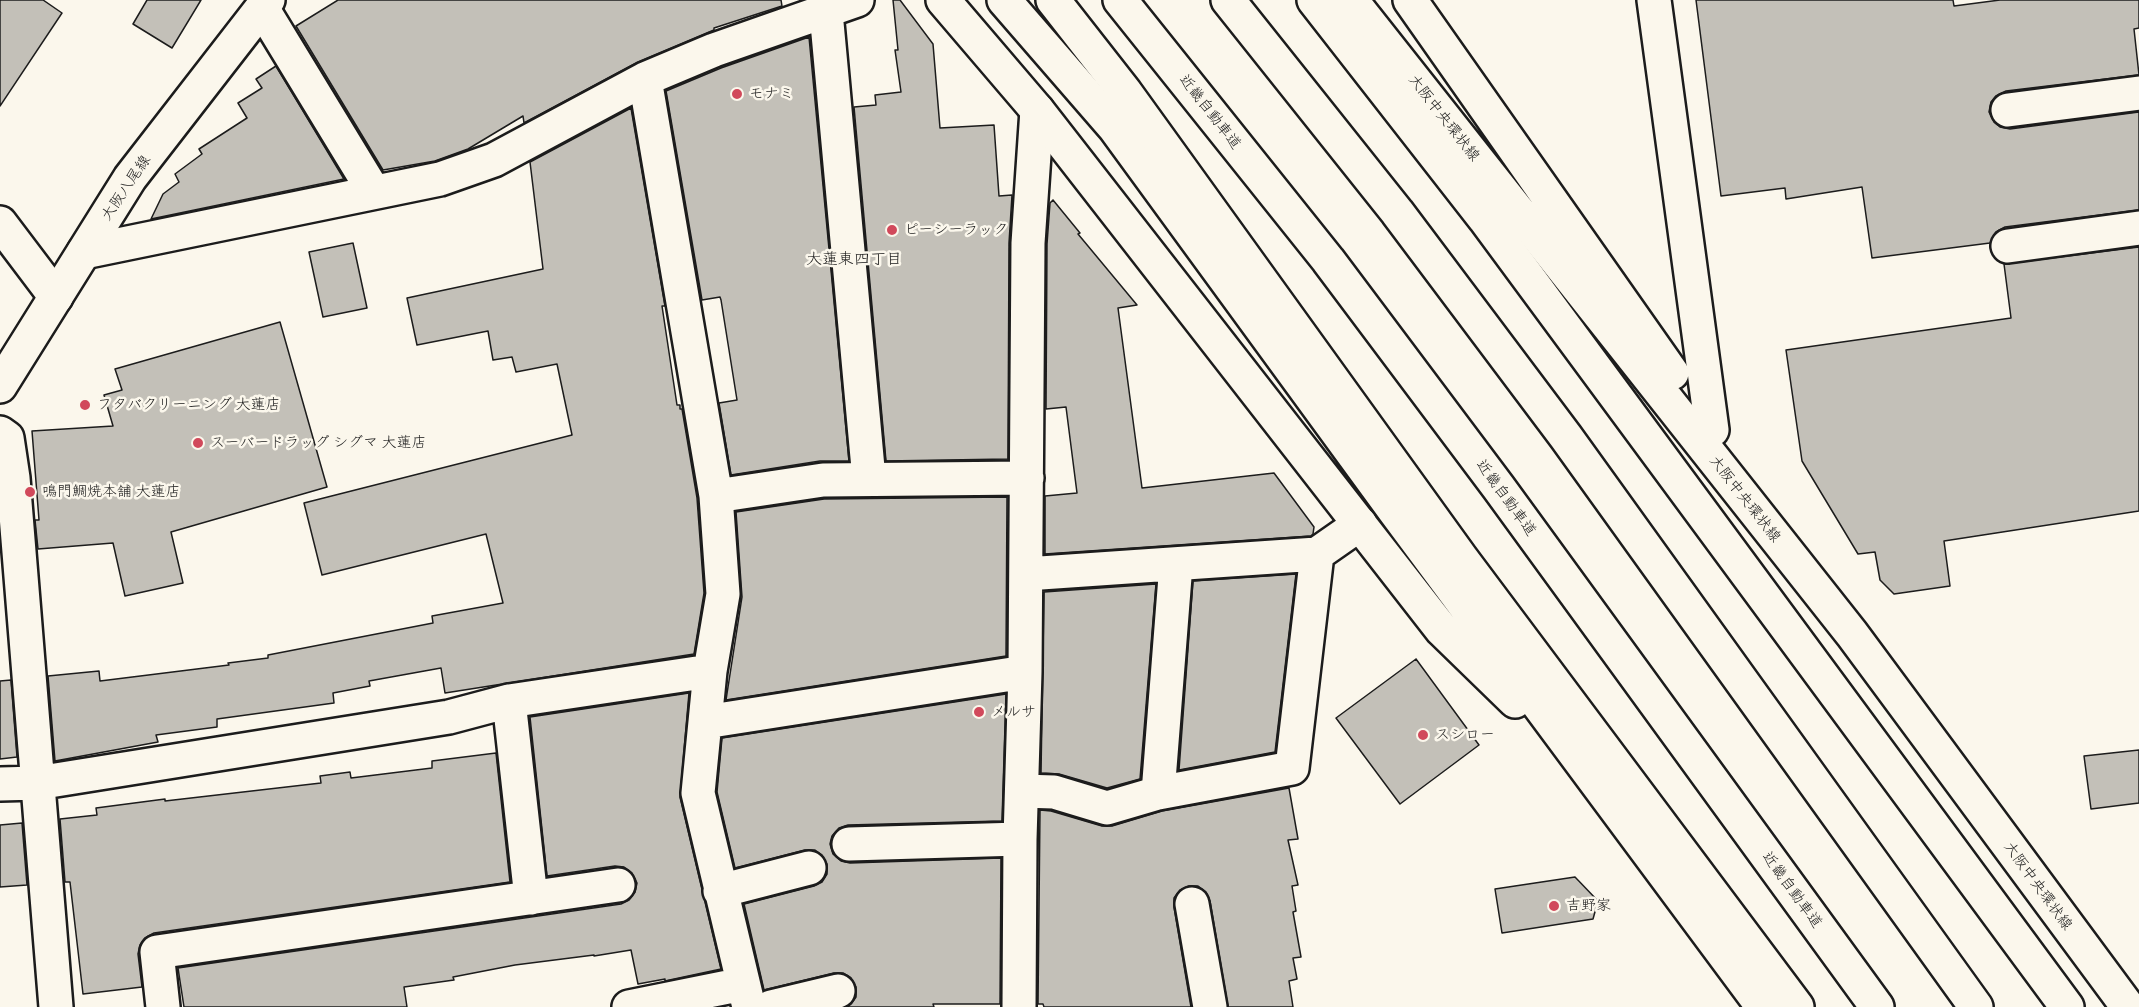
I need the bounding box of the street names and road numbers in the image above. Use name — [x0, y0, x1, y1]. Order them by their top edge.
street label: 近畿自動車道 — [1175, 71, 1245, 153]
street label: 大阪中央環状線 — [1405, 71, 1483, 165]
street label: 大阪八尾線 — [98, 152, 154, 224]
street label: 大阪中央環状線 — [1706, 452, 1784, 546]
street label: 近畿自動車道 — [1472, 456, 1540, 540]
street label: 大阪中央環状線 — [2000, 838, 2076, 934]
street label: 近畿自動車道 — [1758, 848, 1826, 932]

